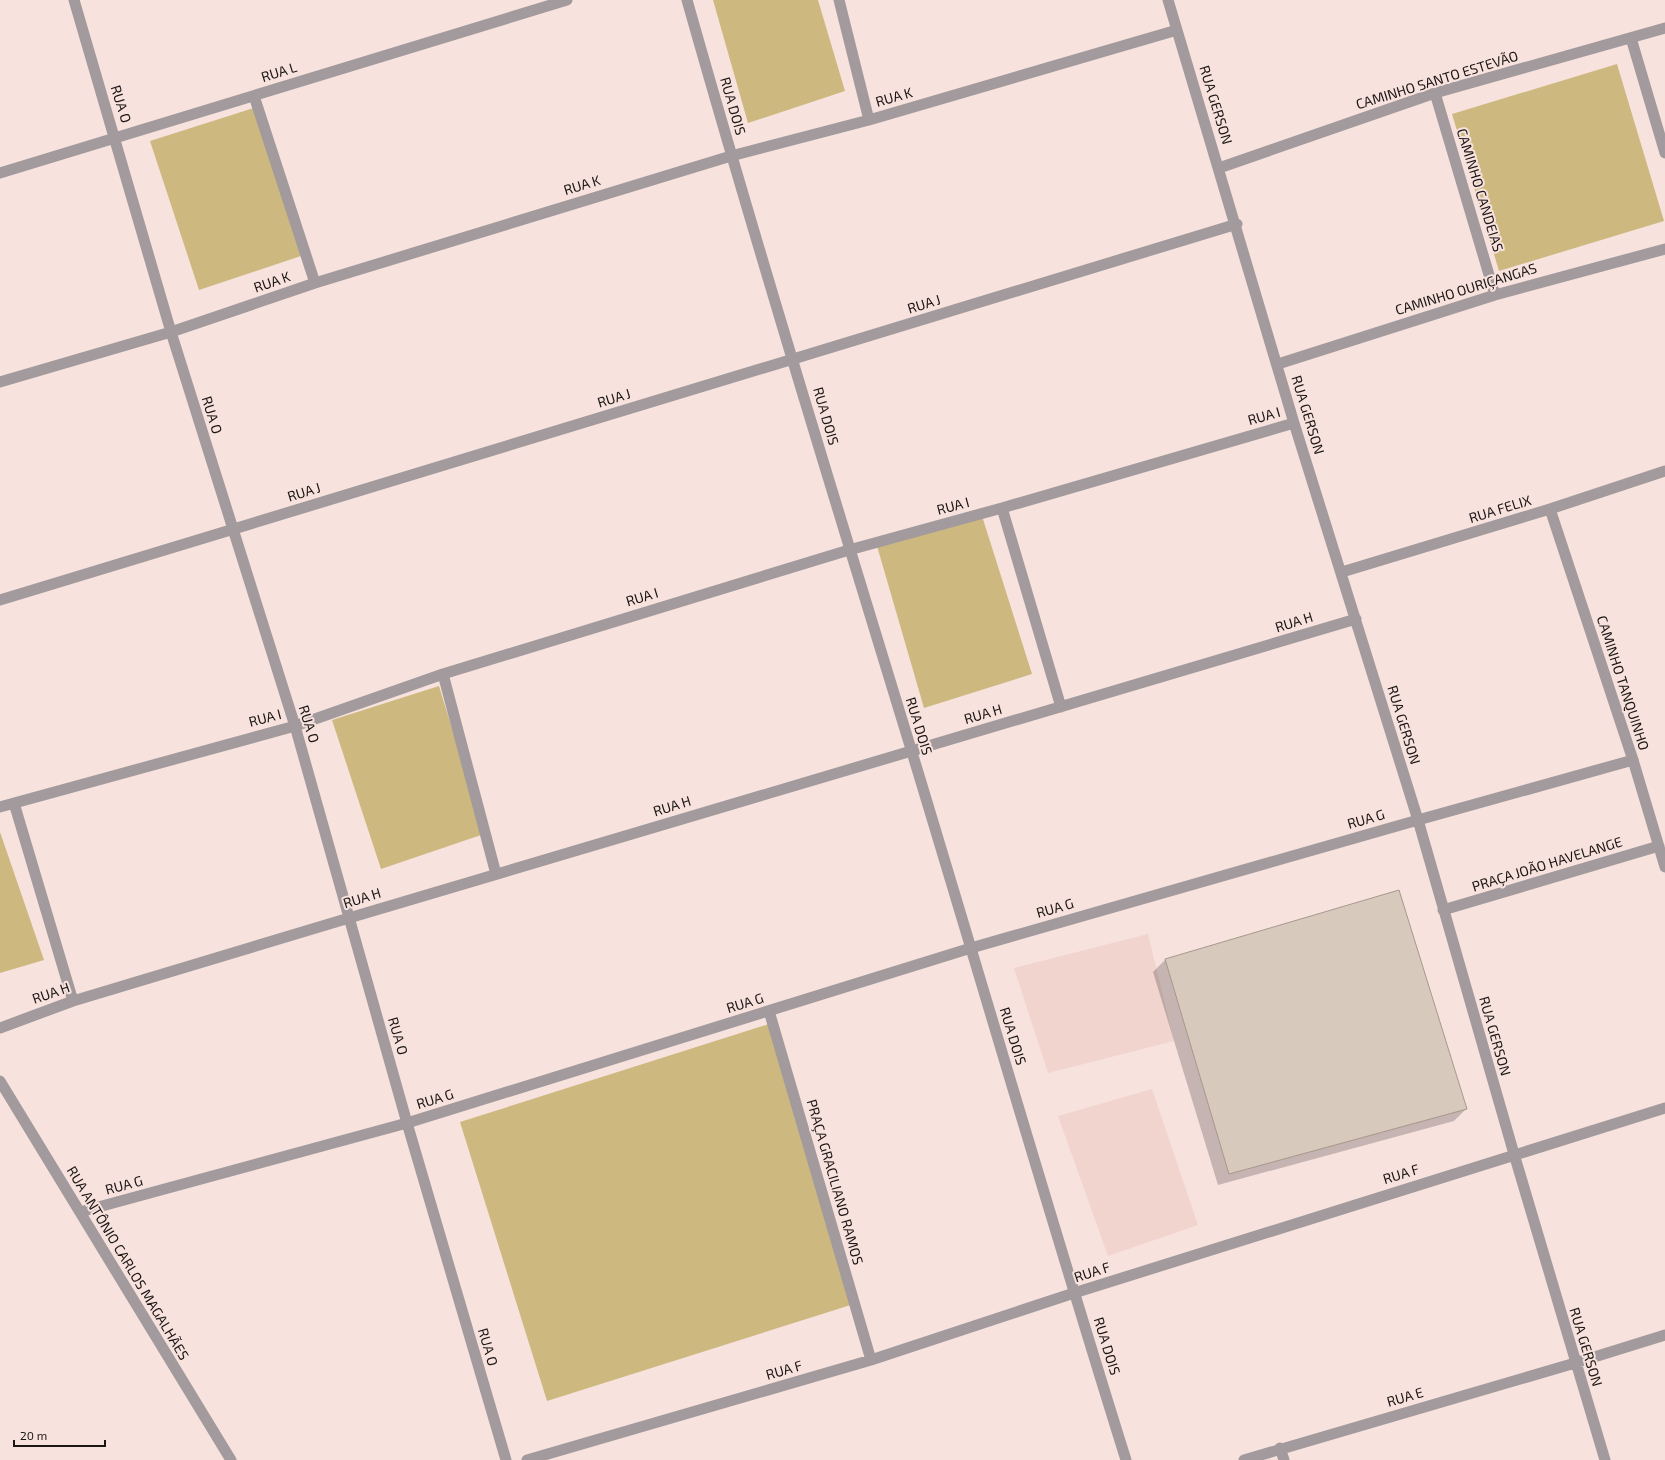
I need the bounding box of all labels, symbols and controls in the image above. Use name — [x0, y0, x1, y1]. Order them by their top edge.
street label: CAMINHO SANTO ESTEVÃO — [1354, 47, 1520, 112]
street label: RUA L — [259, 58, 299, 85]
street label: RUA GERSON — [1196, 63, 1237, 146]
street label: RUA DOIS — [717, 75, 750, 137]
street label: RUA O — [108, 83, 135, 125]
street label: RUA K — [873, 83, 915, 110]
street label: CAMINHO CANDEIAS — [1454, 126, 1507, 254]
street label: RUA K — [561, 171, 603, 198]
street label: CAMINHO OURIÇANGAS — [1393, 259, 1539, 319]
street label: RUA K — [251, 267, 293, 296]
street label: RUA J — [905, 290, 943, 317]
street label: RUA GERSON — [1288, 373, 1329, 456]
street label: RUA J — [595, 384, 633, 411]
street label: RUA DOIS — [810, 385, 843, 447]
street label: RUA O — [199, 394, 226, 436]
street label: RUA I — [1246, 403, 1282, 428]
street label: RUA J — [285, 478, 323, 505]
street label: RUA FELIX — [1467, 491, 1533, 526]
street label: RUA I — [935, 493, 971, 518]
street label: RUA I — [624, 584, 660, 609]
street label: RUA H — [1273, 608, 1315, 635]
street label: CAMINHO TANQUINHO — [1594, 613, 1653, 752]
street label: RUA GERSON — [1384, 683, 1425, 766]
street label: RUA DOIS — [903, 695, 936, 757]
street label: RUA H — [962, 700, 1004, 727]
street label: RUA O — [296, 703, 323, 745]
street label: RUA I — [247, 705, 283, 730]
street label: RUA H — [651, 792, 693, 819]
street label: RUA G — [1345, 805, 1387, 832]
street label: PRAÇA JOÃO HAVELANGE — [1470, 832, 1625, 895]
street label: RUA H — [341, 884, 383, 911]
street label: RUA G — [1034, 894, 1076, 921]
street label: RUA H — [30, 978, 72, 1007]
street label: RUA G — [724, 989, 766, 1016]
street label: RUA GERSON — [1476, 994, 1515, 1078]
street label: RUA DOIS — [997, 1005, 1030, 1067]
street label: RUA O — [385, 1015, 412, 1057]
street label: RUA G — [414, 1085, 456, 1112]
street label: PRAÇA GRACILIANO RAMOS — [803, 1097, 867, 1267]
street label: RUA F — [1381, 1160, 1421, 1187]
street label: RUA ANTÔNIO CARLOS MAGALHÃES — [64, 1163, 193, 1363]
street label: RUA G — [103, 1171, 145, 1198]
street label: RUA F — [1072, 1258, 1112, 1285]
street label: RUA GERSON — [1566, 1305, 1607, 1388]
street label: RUA DOIS — [1091, 1315, 1124, 1377]
street label: RUA O — [475, 1326, 502, 1368]
street label: RUA F — [764, 1356, 804, 1383]
street label: RUA E — [1385, 1383, 1425, 1410]
scale bar — [14, 1422, 105, 1448]
text: 20 m — [20, 1428, 47, 1442]

